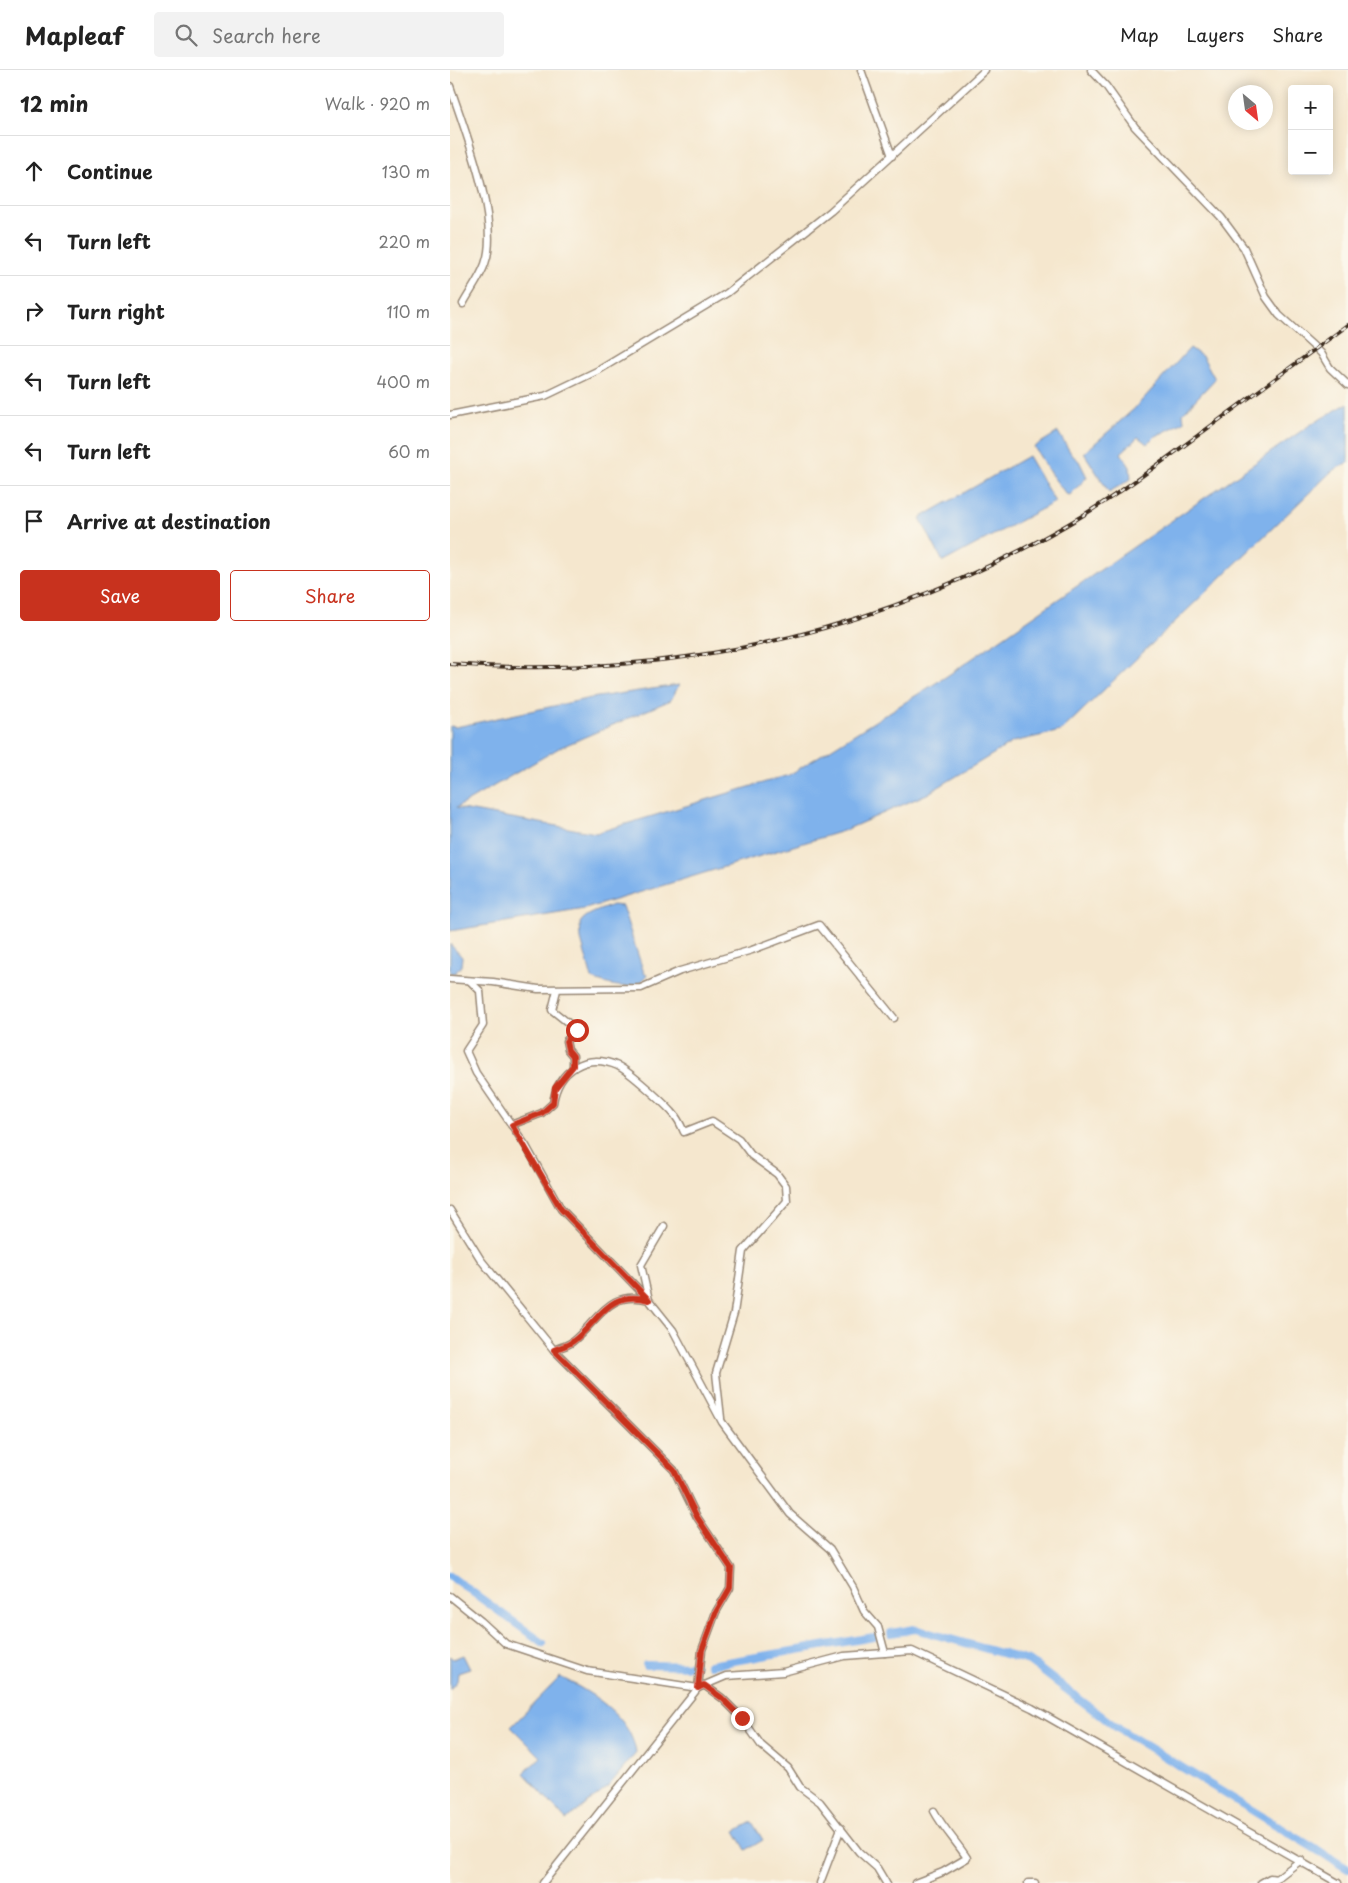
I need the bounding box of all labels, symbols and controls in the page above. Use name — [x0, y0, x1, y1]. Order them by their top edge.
search box — [154, 12, 504, 57]
text: Mapleaf — [25, 17, 124, 53]
icon: search — [172, 21, 200, 49]
text: Search here — [212, 21, 321, 49]
text: Map — [1120, 21, 1159, 48]
text: Layers — [1187, 21, 1244, 48]
text: Share — [1272, 21, 1323, 48]
north arrow — [1228, 85, 1273, 130]
map controls — [1288, 85, 1333, 175]
button: + — [1288, 85, 1333, 130]
text: 12 min — [20, 87, 89, 119]
text: Walk · 920 m — [325, 91, 430, 115]
button: − — [1288, 130, 1333, 175]
icon: ahead — [20, 157, 48, 185]
text: Continue — [67, 157, 153, 185]
text: 130 m — [382, 159, 430, 183]
icon: left — [20, 227, 48, 255]
text: Turn left — [67, 227, 151, 255]
text: 220 m — [379, 229, 430, 253]
icon: right — [20, 297, 48, 325]
text: Turn right — [67, 297, 165, 325]
text: 110 m — [387, 299, 430, 323]
icon: left — [20, 367, 48, 395]
text: Turn left — [67, 367, 151, 395]
text: 400 m — [377, 369, 430, 393]
icon: left — [20, 437, 48, 465]
text: Turn left — [67, 437, 151, 465]
text: 60 m — [388, 439, 430, 463]
icon: arrive — [20, 507, 48, 535]
text: Arrive at destination — [67, 507, 271, 535]
button: Save — [20, 570, 220, 621]
button: Share — [230, 570, 430, 621]
route start — [566, 1019, 589, 1042]
route end — [731, 1707, 754, 1730]

